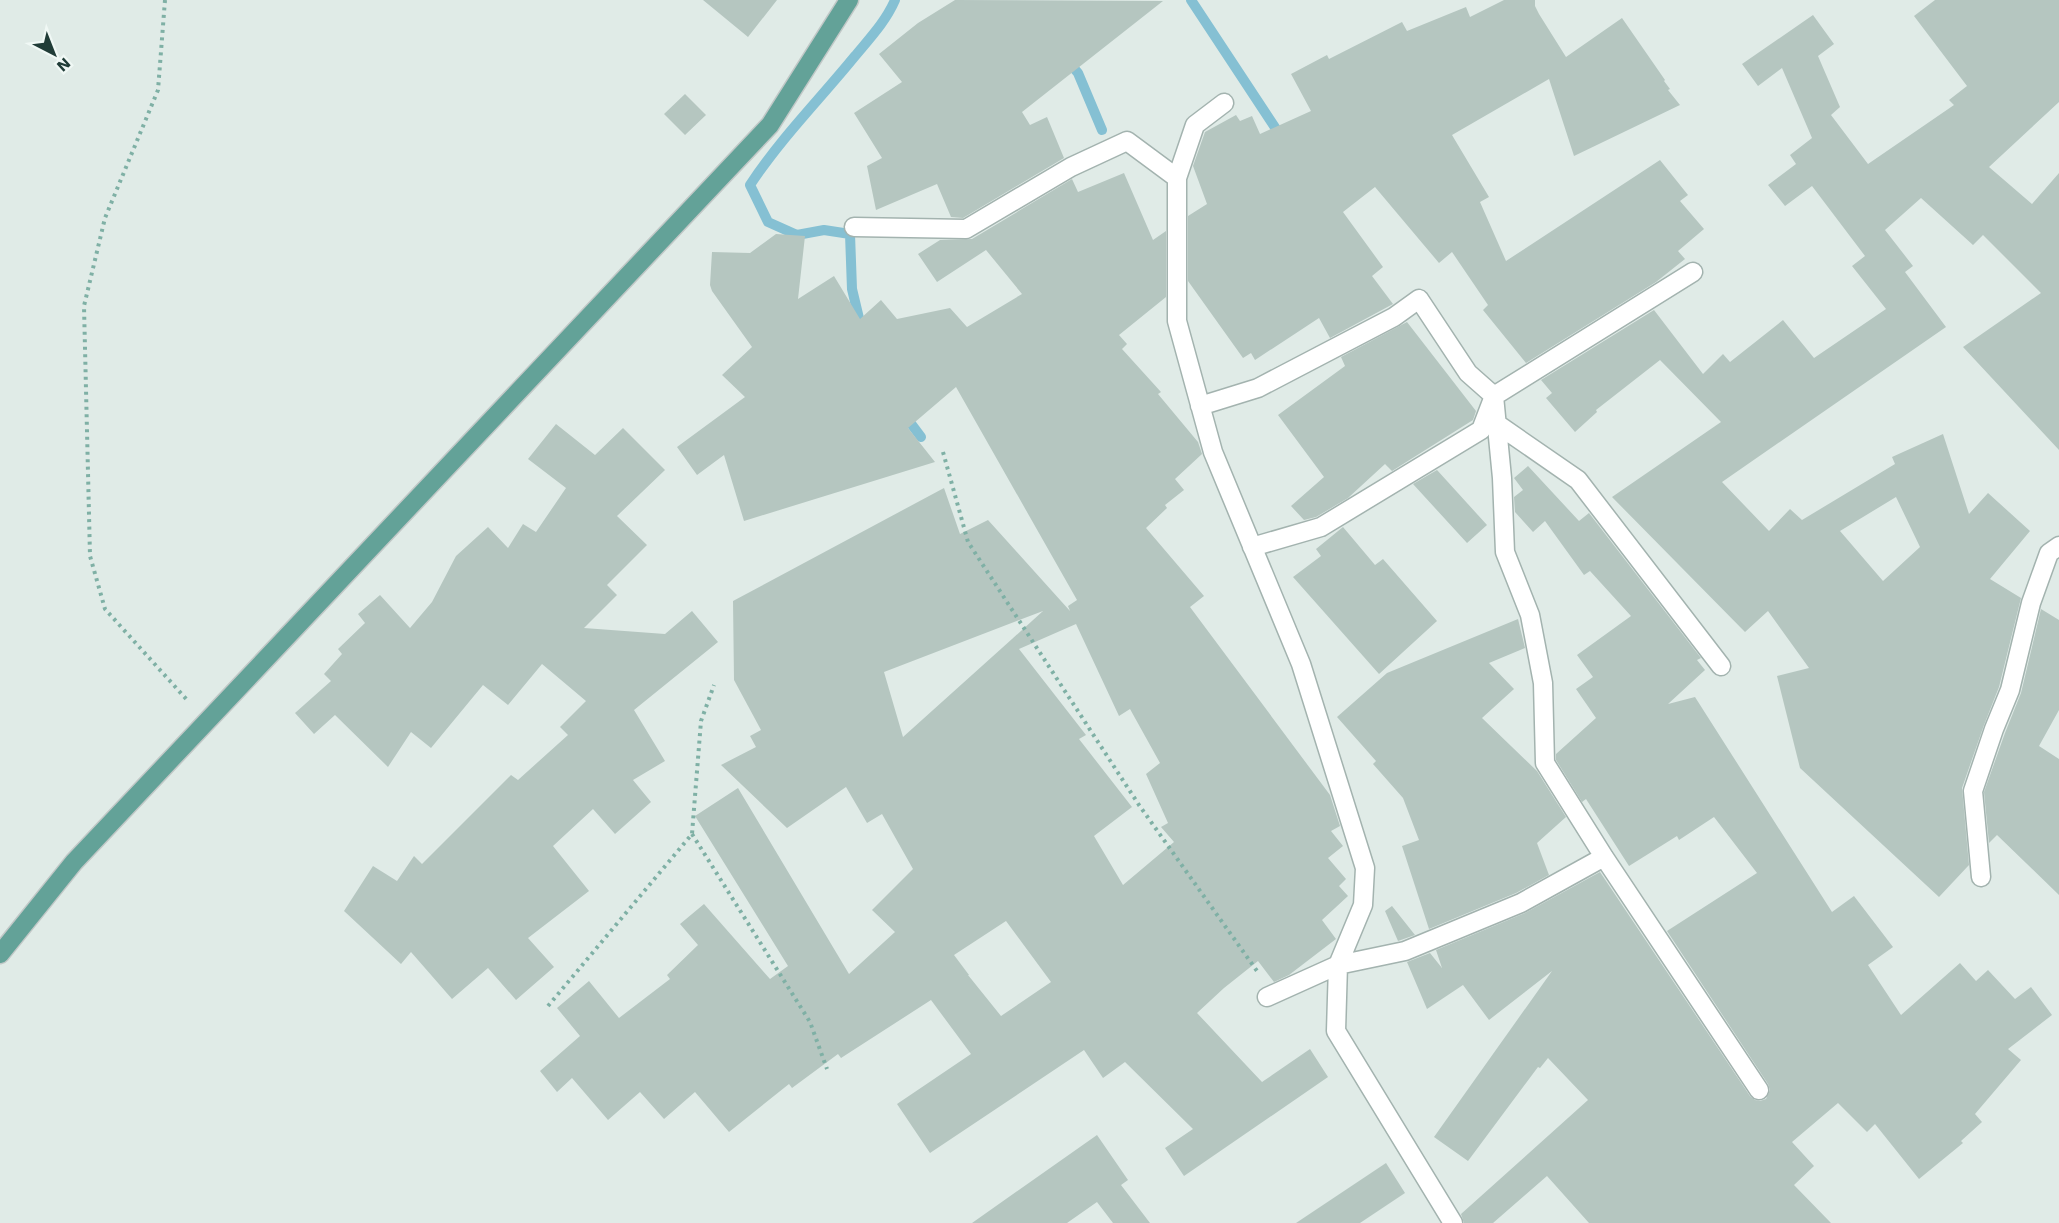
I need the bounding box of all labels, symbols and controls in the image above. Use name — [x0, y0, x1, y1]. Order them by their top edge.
north arrow — [24, 24, 84, 84]
text: N — [53, 54, 74, 76]

